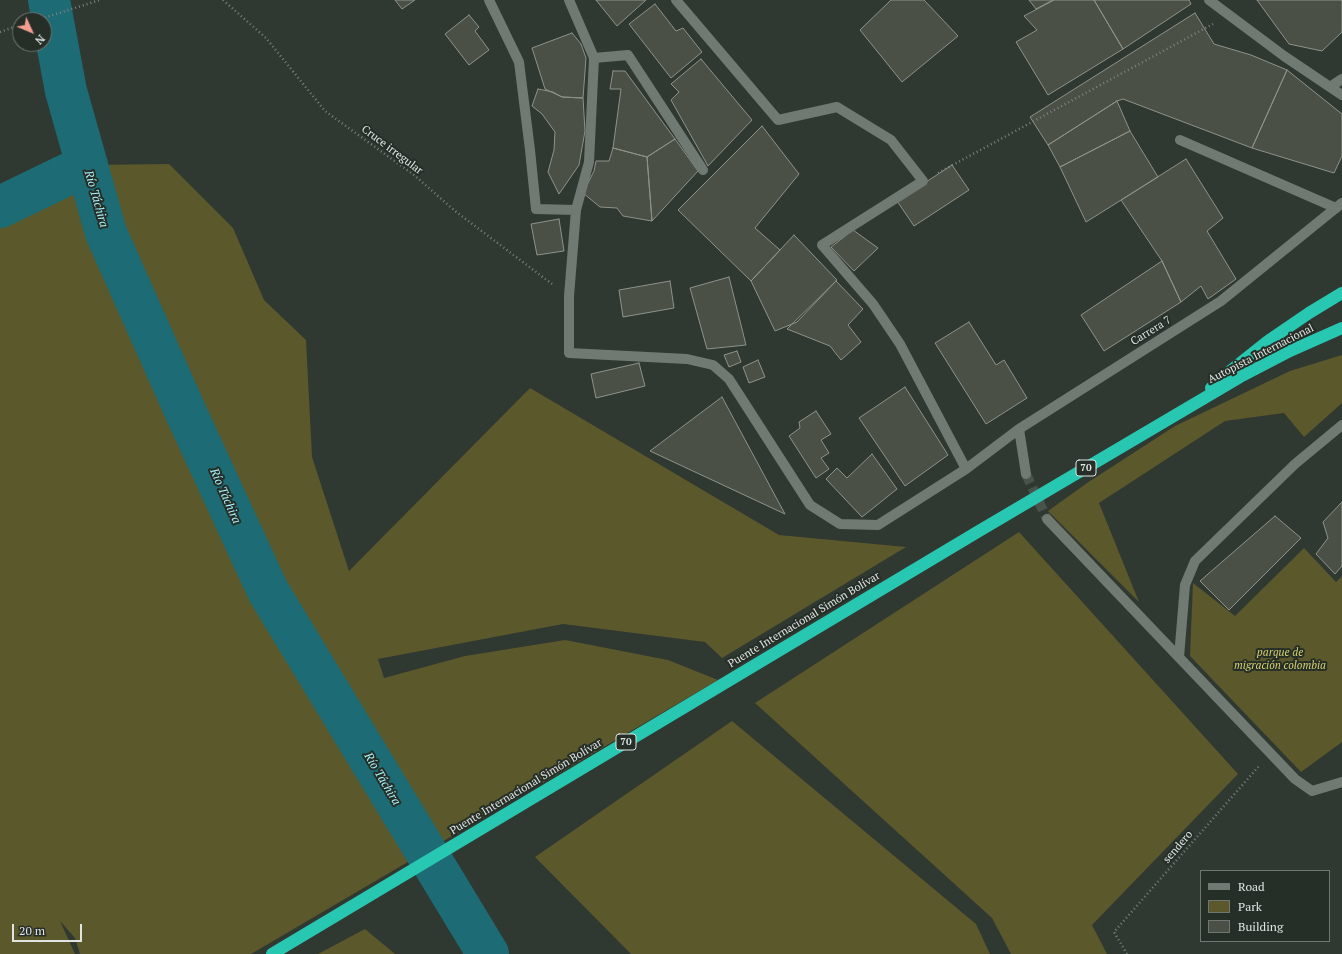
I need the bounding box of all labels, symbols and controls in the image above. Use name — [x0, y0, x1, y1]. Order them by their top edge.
north arrow — [12, 12, 52, 52]
text: N — [32, 32, 48, 48]
street label: Cruce irregular — [359, 123, 425, 177]
water label: Río Táchira — [81, 169, 111, 229]
street label: Carrera 7 — [1128, 313, 1174, 349]
street label: Autopista Internacional — [1206, 322, 1316, 386]
road number: 70 — [1076, 460, 1096, 476]
water label: Río Táchira — [206, 466, 244, 526]
street label: Puente Internacional Simón Bolívar — [726, 569, 882, 671]
park label: parque de migración colombia — [1234, 646, 1326, 672]
road number: 70 — [616, 734, 636, 750]
street label: Puente Internacional Simón Bolívar — [448, 736, 604, 838]
water label: Río Táchira — [361, 750, 403, 808]
street label: sendero — [1160, 828, 1196, 866]
legend — [1200, 870, 1330, 942]
text: Road — [1238, 879, 1265, 894]
text: Park — [1238, 899, 1262, 914]
scale bar — [14, 916, 84, 942]
text: Building — [1238, 919, 1283, 934]
text: 20 m — [19, 923, 45, 938]

